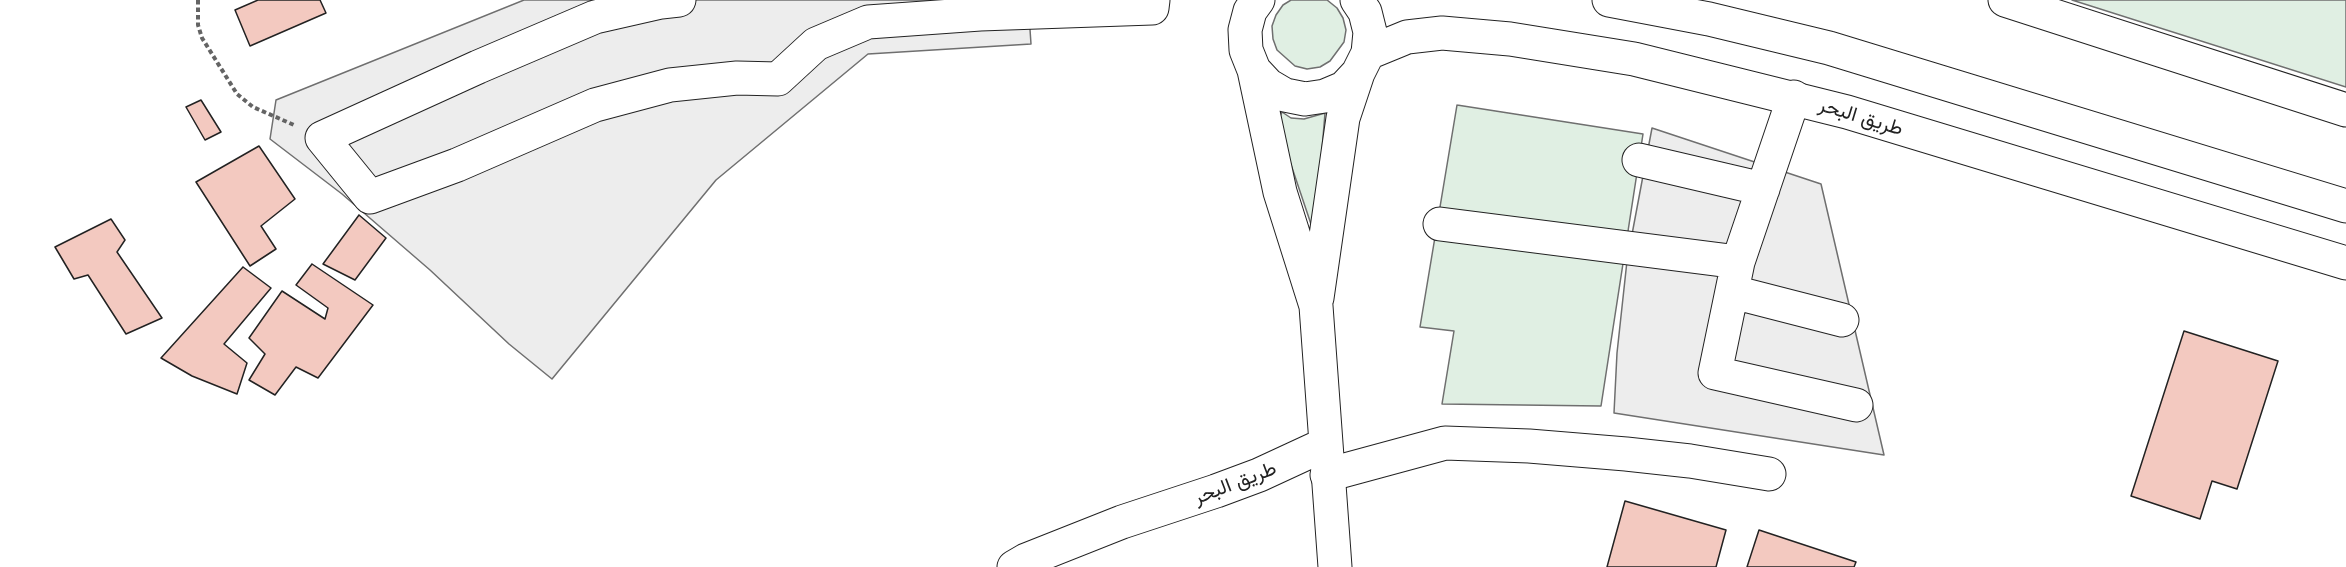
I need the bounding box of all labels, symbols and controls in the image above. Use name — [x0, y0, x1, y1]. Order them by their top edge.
street label: طريق البحر — [1816, 93, 1906, 141]
street label: طريق البحر — [1190, 456, 1280, 510]

